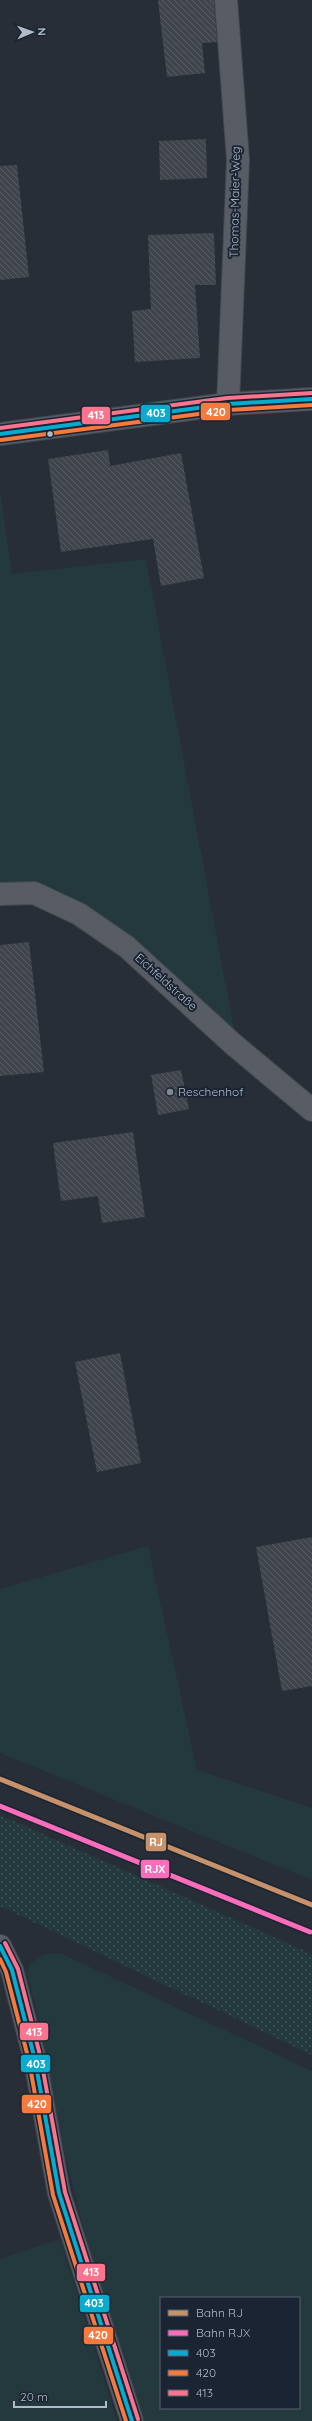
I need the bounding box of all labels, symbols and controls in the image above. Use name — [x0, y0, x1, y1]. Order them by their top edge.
north arrow — [12, 12, 52, 52]
text: N — [35, 27, 49, 36]
street label: Thomas-Maier-Weg — [226, 146, 243, 258]
line badge: 420 — [200, 402, 231, 421]
line badge: 403 — [140, 404, 171, 423]
text: 420 — [206, 405, 226, 419]
line badge: 413 — [81, 406, 111, 425]
text: 403 — [146, 406, 166, 420]
text: 413 — [88, 408, 104, 422]
unlabelled marker — [45, 429, 55, 439]
street label: Eichfeldstraße — [132, 950, 201, 1014]
place label: Reschenhof — [178, 1084, 244, 1099]
marker: Reschenhof — [165, 1087, 175, 1097]
line badge: RJ — [145, 1832, 167, 1852]
text: RJ — [149, 1835, 163, 1849]
line badge: RJX — [140, 1859, 170, 1879]
text: RJX — [145, 1862, 165, 1876]
line badge: 413 — [19, 2022, 49, 2041]
text: 413 — [26, 2025, 42, 2039]
line badge: 403 — [20, 2054, 51, 2073]
text: 403 — [26, 2057, 46, 2071]
line badge: 420 — [21, 2094, 52, 2114]
text: 420 — [27, 2097, 47, 2111]
line badge: 413 — [76, 2263, 106, 2282]
text: 413 — [83, 2265, 99, 2279]
line badge: 403 — [79, 2294, 110, 2313]
text: 403 — [84, 2296, 104, 2310]
legend — [160, 2297, 300, 2409]
text: Bahn RJ — [196, 2305, 243, 2320]
text: Bahn RJX — [196, 2325, 250, 2340]
line badge: 420 — [83, 2326, 114, 2345]
text: 420 — [88, 2328, 108, 2342]
text: 403 — [196, 2345, 216, 2360]
text: 420 — [196, 2365, 216, 2380]
scale bar — [14, 2383, 106, 2409]
text: 413 — [196, 2385, 213, 2400]
text: 20 m — [20, 2389, 48, 2404]

